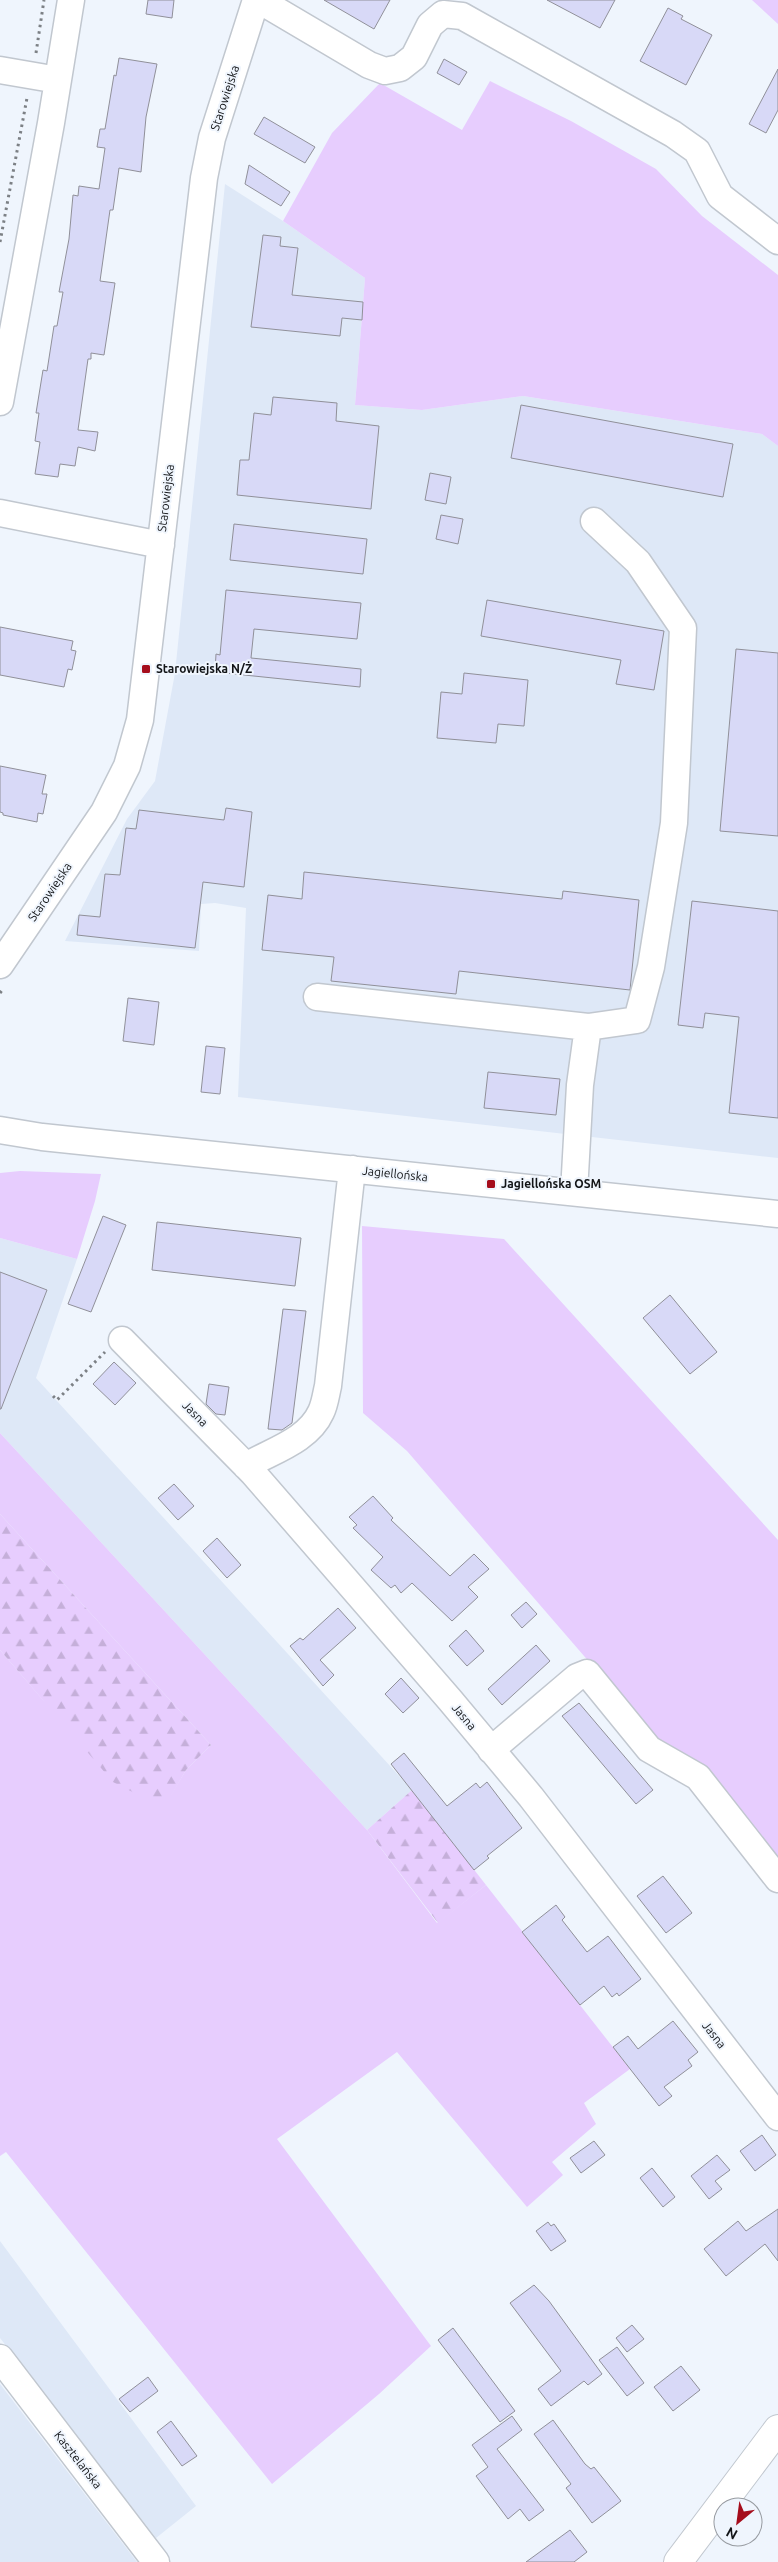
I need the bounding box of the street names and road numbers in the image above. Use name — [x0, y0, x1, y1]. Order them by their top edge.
street label: Starowiejska — [208, 64, 241, 132]
street label: Starowiejska — [155, 463, 176, 532]
street label: Starowiejska — [25, 860, 74, 923]
street label: Jagiellońska — [361, 1164, 429, 1183]
street label: Jasna — [180, 1398, 211, 1429]
street label: Jasna — [450, 1701, 479, 1732]
street label: Jasna — [700, 2019, 729, 2051]
street label: Kasztelańska — [52, 2428, 105, 2491]

